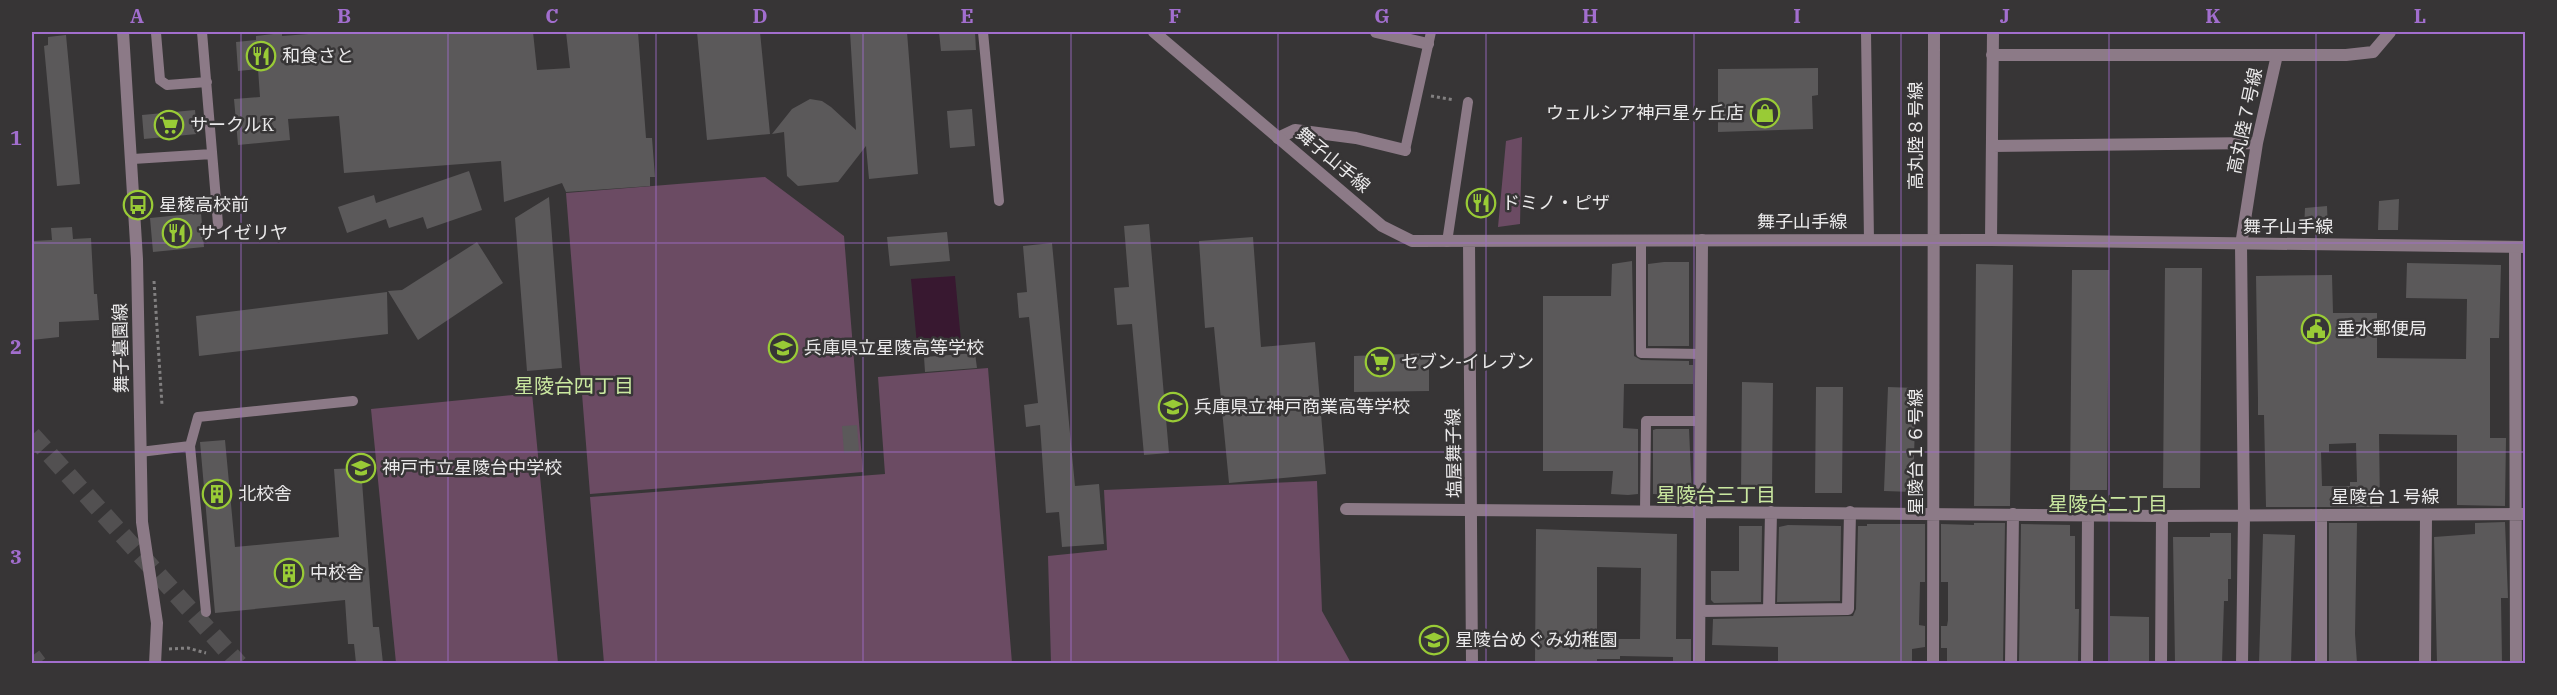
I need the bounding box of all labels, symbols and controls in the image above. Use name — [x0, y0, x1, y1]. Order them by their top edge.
text: A — [130, 2, 144, 29]
text: B — [337, 2, 351, 29]
text: C — [545, 2, 559, 29]
text: D — [752, 2, 768, 29]
text: E — [960, 2, 974, 29]
text: F — [1169, 2, 1181, 29]
text: G — [1374, 2, 1390, 29]
text: H — [1582, 2, 1598, 29]
text: I — [1793, 2, 1801, 29]
text: J — [2000, 2, 2010, 29]
text: K — [2205, 2, 2221, 29]
text: L — [2414, 2, 2426, 29]
restaurant icon: 和食さと — [245, 40, 277, 72]
place label: 和食さと — [282, 44, 354, 67]
street label: 高丸陸７号線 — [2222, 66, 2267, 176]
street label: 高丸陸８号線 — [1904, 82, 1927, 190]
shop icon: ウェルシア神戸星ヶ丘店 — [1749, 97, 1781, 129]
place label: ウェルシア神戸星ヶ丘店 — [1546, 101, 1744, 124]
supermarket icon: サークルK — [153, 109, 185, 141]
place label: サークルK — [190, 113, 274, 136]
street label: 舞子山手線 — [1291, 122, 1375, 197]
text: 1 — [10, 124, 22, 151]
restaurant icon: ドミノ・ピザ — [1465, 187, 1497, 219]
bus stop icon: 星稜高校前 — [122, 189, 154, 221]
place label: ドミノ・ピザ — [1502, 191, 1610, 214]
place label: 星稜高校前 — [159, 193, 249, 216]
street label: 舞子山手線 — [1757, 210, 1847, 233]
street label: 舞子山手線 — [2243, 215, 2333, 238]
restaurant icon: サイゼリヤ — [161, 217, 193, 249]
place label: サイゼリヤ — [198, 221, 288, 244]
street label: 舞子墓園線 — [108, 303, 133, 393]
public building icon: 垂水郵便局 — [2300, 313, 2332, 345]
place label: 垂水郵便局 — [2337, 317, 2427, 340]
school or university icon: 兵庫県立星陵高等学校 — [767, 332, 799, 364]
text: 2 — [10, 333, 22, 360]
place label: 兵庫県立星陵高等学校 — [804, 336, 984, 359]
supermarket icon: セブン-イレブン — [1364, 346, 1396, 378]
place label: セブン-イレブン — [1401, 350, 1534, 373]
district label: 星陵台四丁目 — [514, 372, 634, 399]
street label: 星陵台１６号線 — [1904, 389, 1927, 515]
school or university icon: 兵庫県立神戸商業高等学校 — [1157, 391, 1189, 423]
place label: 兵庫県立神戸商業高等学校 — [1194, 395, 1410, 418]
street label: 塩屋舞子線 — [1441, 408, 1466, 498]
school or university icon: 神戸市立星陵台中学校 — [345, 452, 377, 484]
place label: 神戸市立星陵台中学校 — [382, 456, 562, 479]
building icon: 北校舎 — [201, 478, 233, 510]
district label: 星陵台三丁目 — [1656, 481, 1776, 508]
place label: 北校舎 — [238, 482, 292, 505]
street label: 星陵台１号線 — [2331, 485, 2439, 508]
district label: 星陵台二丁目 — [2048, 490, 2168, 517]
text: 3 — [10, 543, 22, 570]
building icon: 中校舎 — [273, 557, 305, 589]
place label: 中校舎 — [310, 561, 364, 584]
school or university icon: 星陵台めぐみ幼稚園 — [1418, 624, 1450, 656]
place label: 星陵台めぐみ幼稚園 — [1455, 628, 1618, 651]

